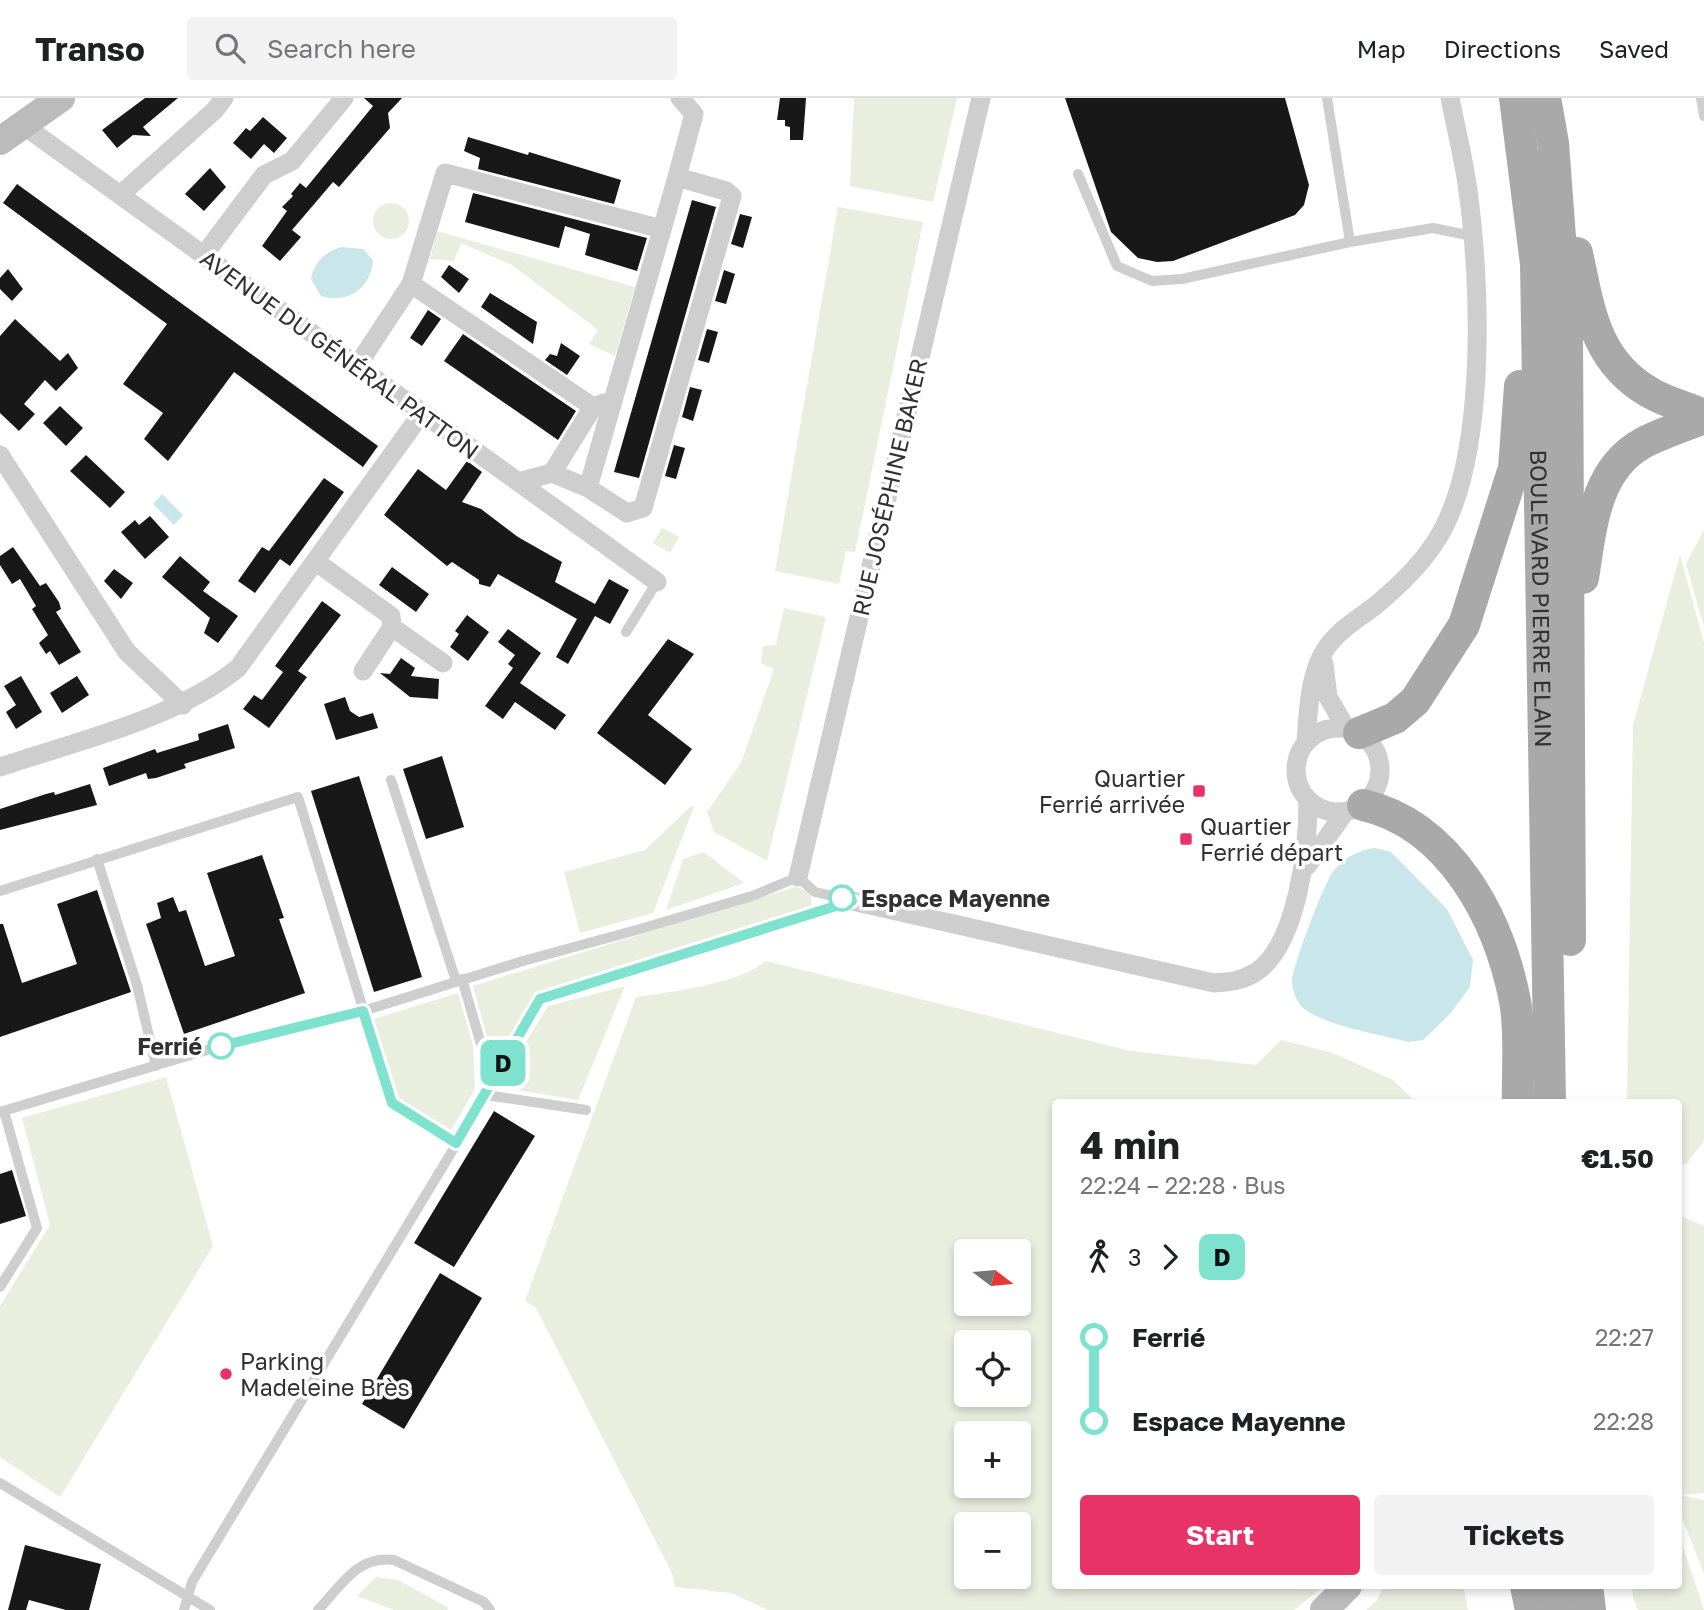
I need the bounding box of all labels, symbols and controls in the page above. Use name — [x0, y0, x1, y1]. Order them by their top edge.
search box — [187, 17, 677, 80]
text: Transo — [35, 29, 145, 68]
icon: search — [211, 29, 249, 67]
text: Search here — [267, 33, 416, 64]
text: Map — [1357, 34, 1406, 63]
text: Directions — [1444, 34, 1561, 63]
text: Saved — [1599, 34, 1669, 63]
street label: AVENUE DU GÉNÉRAL PATTON — [195, 244, 485, 464]
street label: RUE JOSÉPHINE BAKER — [846, 356, 932, 618]
street label: BOULEVARD PIERRE ELAIN — [1525, 449, 1558, 748]
place label: Quartier Ferrié arrivée — [1039, 764, 1185, 818]
marker: Quartier Ferrié arrivée — [1191, 783, 1207, 799]
place label: Quartier Ferrié départ — [1200, 812, 1343, 866]
marker: Quartier Ferrié départ — [1178, 831, 1194, 847]
place label: Espace Mayenne — [861, 884, 1050, 912]
marker: Espace Mayenne — [829, 885, 855, 911]
place label: Ferrié — [137, 1032, 202, 1060]
marker: Ferrié — [208, 1033, 234, 1059]
line badge: D — [480, 1040, 526, 1086]
text: D — [494, 1048, 512, 1077]
text: 4 min — [1080, 1122, 1180, 1167]
text: €1.50 — [1581, 1143, 1654, 1174]
text: 22:24 – 22:28 · Bus — [1080, 1171, 1286, 1199]
icon: walk — [1080, 1238, 1118, 1276]
icon: forward — [1151, 1238, 1189, 1276]
north arrow — [954, 1239, 1031, 1316]
map controls — [954, 1239, 1031, 1589]
text: D — [1213, 1242, 1231, 1271]
text: 3 — [1128, 1243, 1141, 1271]
text: Ferrié — [1132, 1322, 1205, 1353]
text: 22:27 — [1595, 1323, 1654, 1351]
button: locate — [954, 1330, 1031, 1407]
place label: Parking Madeleine Brès — [240, 1347, 410, 1401]
marker: Parking Madeleine Brès — [218, 1366, 234, 1382]
text: Espace Mayenne — [1132, 1406, 1346, 1437]
text: 22:28 — [1593, 1407, 1654, 1435]
button: + — [954, 1421, 1031, 1498]
button: Start — [1080, 1495, 1360, 1575]
button: Tickets — [1374, 1495, 1654, 1575]
button: − — [954, 1512, 1031, 1589]

